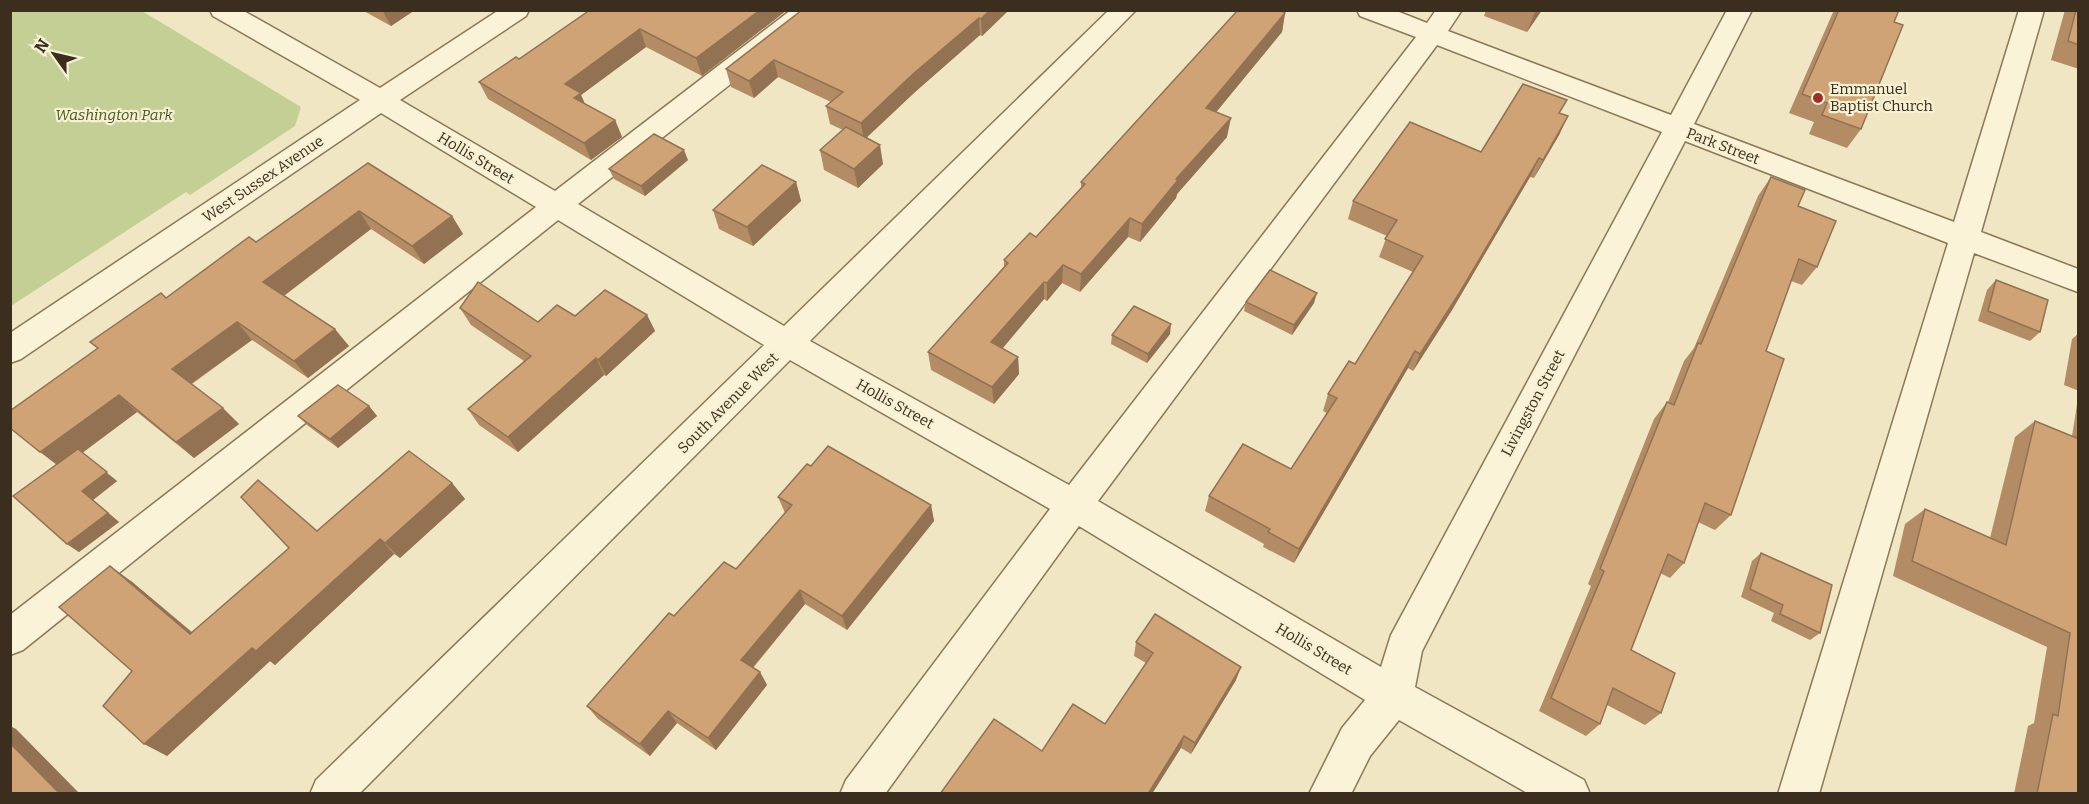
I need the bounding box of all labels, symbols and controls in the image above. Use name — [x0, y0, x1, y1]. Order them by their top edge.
north arrow — [24, 24, 84, 84]
text: N — [31, 35, 53, 56]
place label: Emmanuel Baptist Church — [1830, 80, 1934, 115]
marker: Emmanuel Baptist Church — [1811, 91, 1825, 105]
park label: Washington Park — [55, 106, 174, 124]
street label: Park Street — [1684, 124, 1763, 168]
street label: Hollis Street — [435, 128, 518, 188]
street label: West Sussex Avenue — [199, 132, 327, 226]
street label: Livingston Street — [1497, 346, 1569, 459]
street label: South Avenue West — [674, 348, 783, 457]
street label: Hollis Street — [853, 375, 937, 433]
street label: Hollis Street — [1273, 619, 1356, 679]

